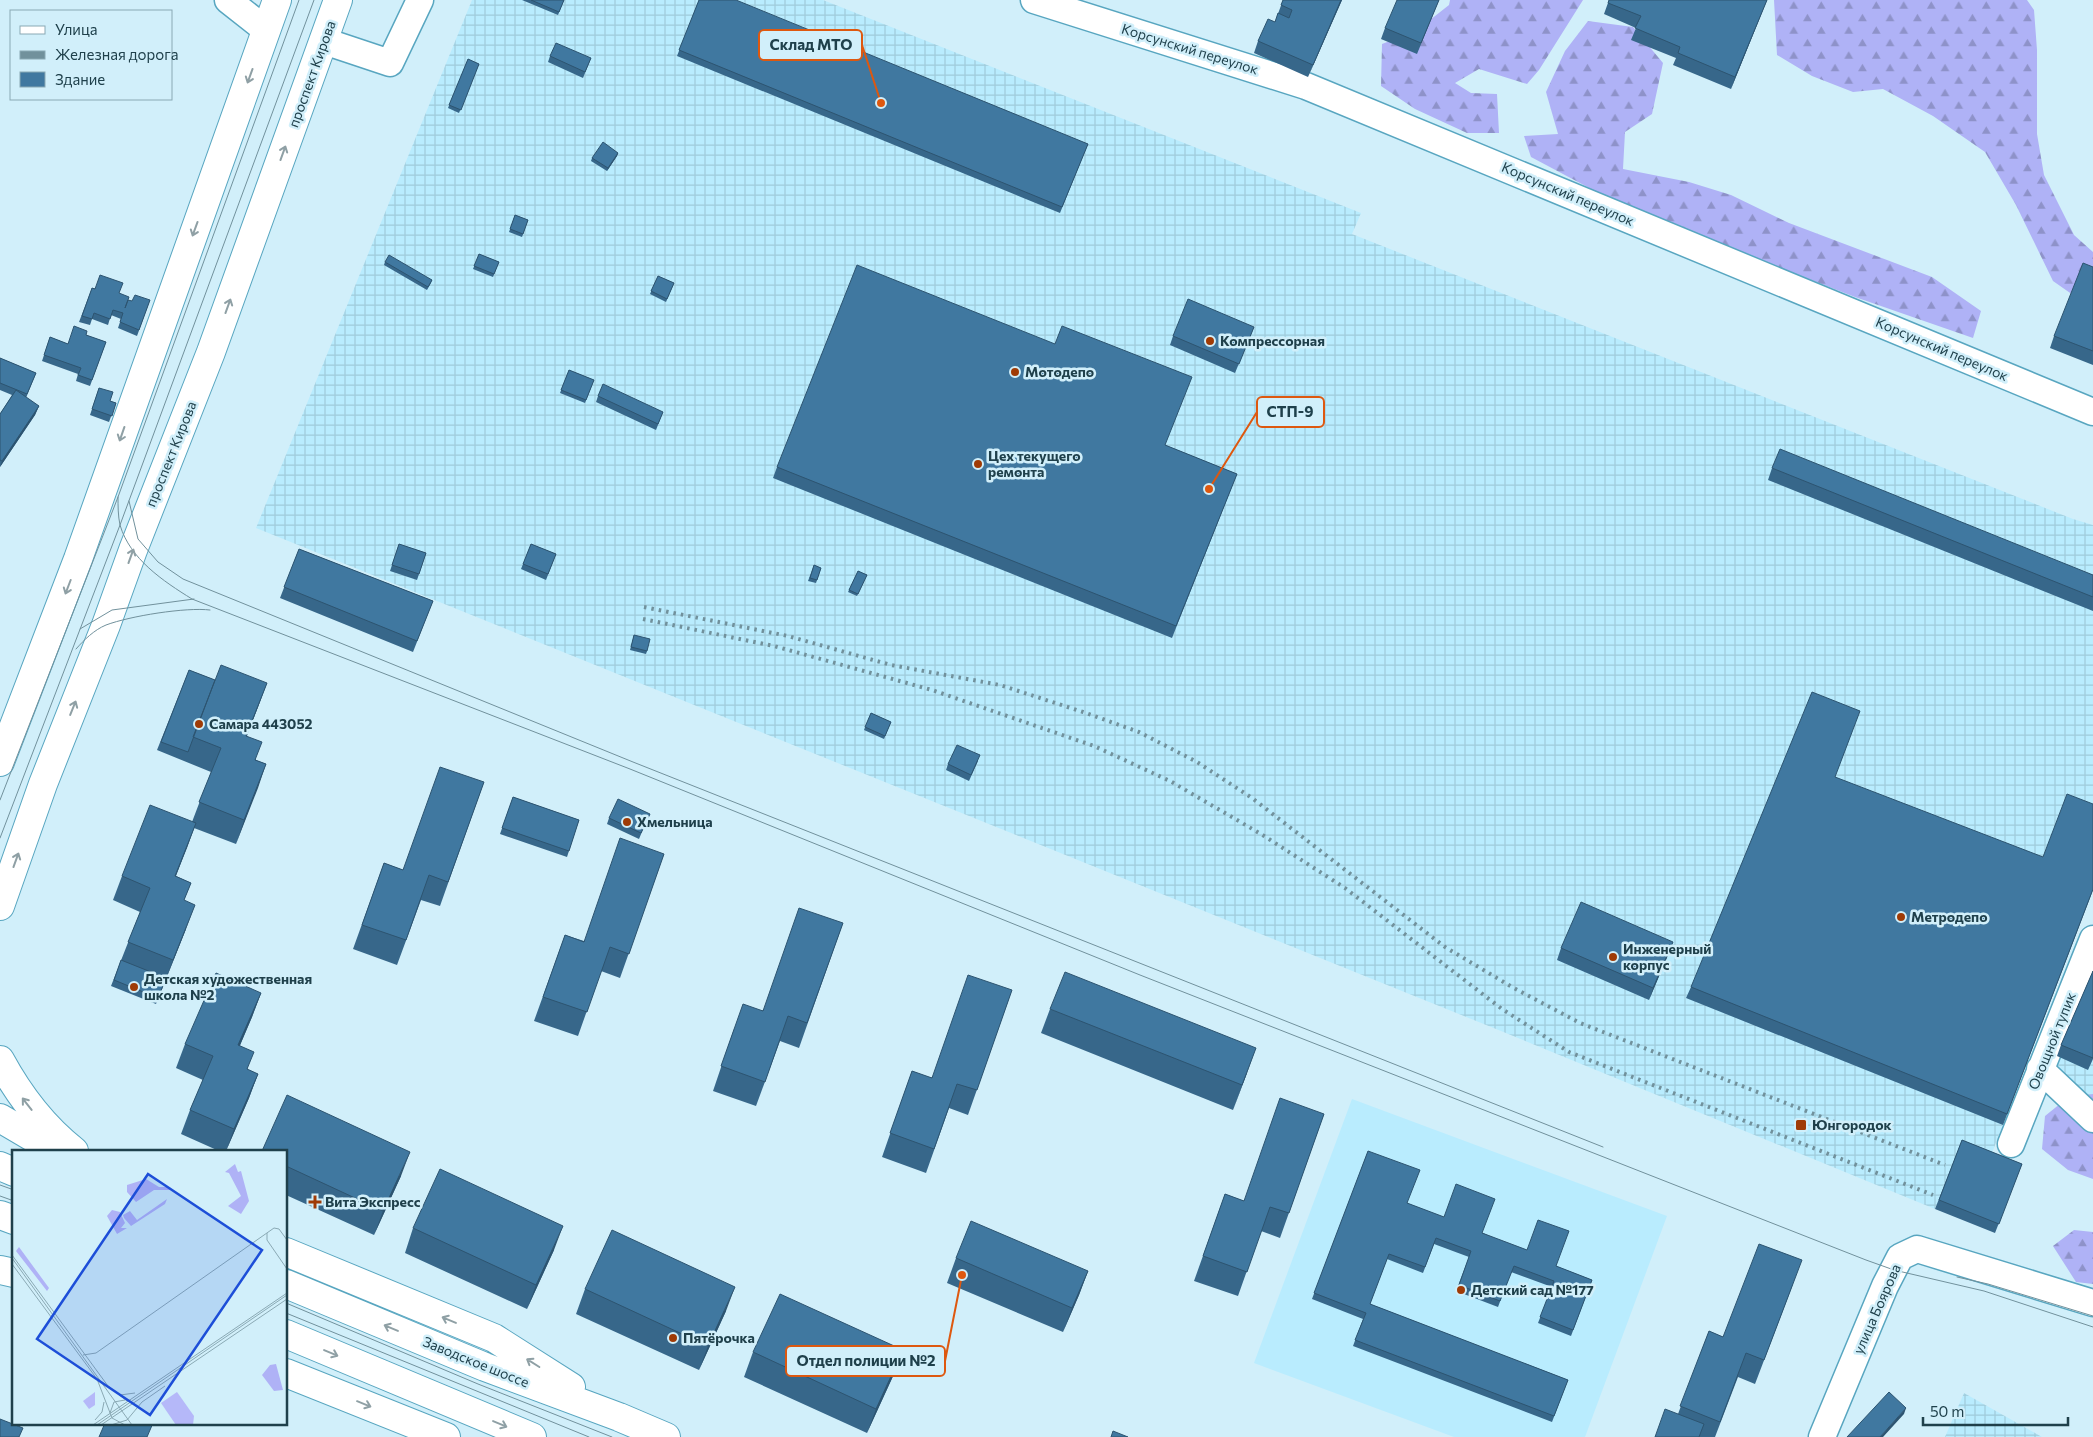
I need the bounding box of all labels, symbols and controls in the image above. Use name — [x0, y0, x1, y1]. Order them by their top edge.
legend — [10, 10, 172, 100]
street label: проспект Кирова — [284, 18, 339, 129]
text: Улица — [55, 20, 97, 38]
street label: Корсунский переулок — [1120, 20, 1261, 78]
callout: Склад МТО — [759, 30, 862, 60]
text: Склад МТО — [769, 35, 853, 53]
text: Железная дорога — [55, 45, 179, 63]
one-way arrow — [245, 67, 254, 83]
text: Здание — [55, 70, 105, 88]
one-way arrow — [279, 146, 288, 161]
street label: Корсунский переулок — [1499, 158, 1637, 229]
one-way arrow — [190, 220, 199, 236]
one-way arrow — [224, 299, 233, 314]
street label: Корсунский переулок — [1873, 313, 2011, 384]
place label: Компрессорная — [1220, 332, 1325, 349]
marker: Компрессорная — [1204, 335, 1216, 347]
place label: Мотодепо — [1025, 363, 1094, 380]
marker: Мотодепо — [1009, 366, 1021, 378]
callout: СТП-9 — [1257, 397, 1324, 427]
street label: проспект Кирова — [142, 399, 199, 509]
text: СТП-9 — [1267, 402, 1313, 420]
one-way arrow — [117, 426, 126, 441]
place label: Цех текущего ремонта — [988, 447, 1081, 480]
marker: Цех текущего ремонта — [972, 458, 984, 470]
one-way arrow — [127, 549, 136, 564]
one-way arrow — [62, 579, 72, 594]
one-way arrow — [69, 701, 78, 716]
place label: Самара 443052 — [209, 715, 313, 732]
marker: Самара 443052 — [193, 718, 205, 730]
place label: Хмельница — [637, 813, 713, 830]
marker: Хмельница — [621, 816, 633, 828]
one-way arrow — [11, 852, 21, 868]
place label: Метродепо — [1911, 908, 1988, 925]
marker: Метродепо — [1895, 911, 1907, 923]
place label: Инженерный корпус — [1623, 940, 1711, 973]
marker: Инженерный корпус — [1607, 951, 1619, 963]
place label: Детская художественная школа №2 — [144, 970, 312, 1003]
marker: Детская художественная школа №2 — [128, 981, 140, 993]
street label: Овощной тупик — [2024, 989, 2079, 1092]
one-way arrow — [22, 1098, 33, 1111]
place label: Юнгородок — [1812, 1116, 1892, 1133]
marker: Юнгородок — [1794, 1118, 1808, 1132]
inset map — [12, 1150, 288, 1424]
place label: Вита Экспресс — [325, 1193, 421, 1210]
marker: Вита Экспресс — [309, 1196, 321, 1208]
street label: улица Боярова — [1849, 1261, 1904, 1356]
place label: Детский сад №177 — [1471, 1281, 1594, 1298]
marker: Детский сад №177 — [1455, 1284, 1467, 1296]
one-way arrow — [442, 1314, 457, 1324]
one-way arrow — [384, 1323, 399, 1332]
place label: Пятёрочка — [683, 1329, 755, 1346]
marker: Пятёрочка — [667, 1332, 679, 1344]
street label: Заводское шоссе — [421, 1333, 532, 1391]
callout: Отдел полиции №2 — [786, 1346, 945, 1376]
one-way arrow — [323, 1348, 338, 1358]
text: Отдел полиции №2 — [796, 1351, 936, 1369]
one-way arrow — [527, 1358, 541, 1368]
scale bar — [1923, 1394, 2068, 1426]
one-way arrow — [356, 1400, 371, 1409]
text: 50 m — [1930, 1402, 1964, 1420]
one-way arrow — [492, 1419, 507, 1429]

